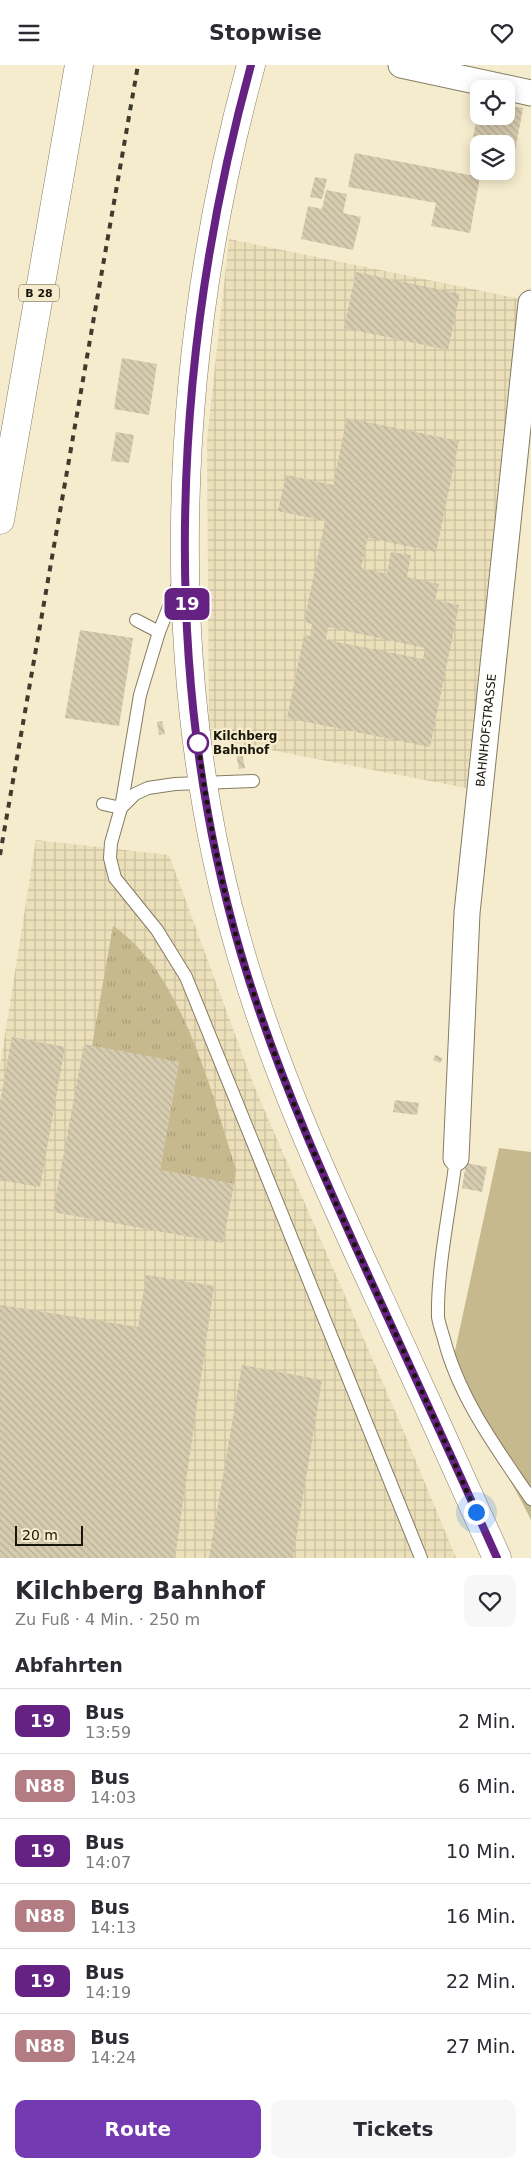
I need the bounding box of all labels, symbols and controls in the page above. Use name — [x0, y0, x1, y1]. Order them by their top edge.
icon: menu — [15, 19, 43, 47]
icon: heart — [488, 19, 516, 47]
text: Stopwise — [209, 20, 322, 45]
map controls — [470, 80, 515, 180]
button: locate — [470, 80, 515, 125]
button: layers — [470, 135, 515, 180]
road number: B 28 — [19, 285, 59, 302]
line badge: 19 — [164, 588, 210, 620]
text: 19 — [174, 593, 200, 614]
street label: BAHNHOFSTRASSE — [473, 673, 499, 787]
place label: Kilchberg Bahnhof — [213, 729, 277, 757]
marker: Kilchberg Bahnhof — [187, 732, 209, 754]
your location — [464, 1500, 489, 1525]
scale bar — [15, 1523, 82, 1546]
text: 20 m — [22, 1527, 58, 1543]
button: heart — [464, 1575, 516, 1627]
text: Kilchberg Bahnhof — [15, 1577, 265, 1605]
text: Zu Fuß · 4 Min. · 250 m — [15, 1610, 200, 1629]
text: Abfahrten — [15, 1654, 123, 1676]
text: Bus — [85, 1701, 124, 1723]
text: 19 — [30, 1710, 55, 1731]
text: 2 Min. — [458, 1710, 516, 1732]
text: 13:59 — [85, 1723, 131, 1742]
text: Bus — [90, 1766, 129, 1788]
text: N88 — [25, 1775, 65, 1796]
text: 6 Min. — [458, 1775, 516, 1797]
text: 14:03 — [90, 1788, 136, 1807]
text: Bus — [85, 1831, 124, 1853]
text: 19 — [30, 1840, 55, 1861]
text: 10 Min. — [446, 1840, 516, 1862]
text: 14:07 — [85, 1853, 131, 1872]
text: Bus — [90, 1896, 129, 1918]
text: N88 — [25, 1905, 65, 1926]
text: 16 Min. — [446, 1905, 516, 1927]
text: 14:13 — [90, 1918, 136, 1937]
text: Bus — [85, 1961, 124, 1983]
text: 19 — [30, 1970, 55, 1991]
text: 22 Min. — [446, 1970, 516, 1992]
text: 14:19 — [85, 1983, 131, 2002]
text: Bus — [90, 2026, 129, 2048]
text: N88 — [25, 2035, 65, 2056]
text: 27 Min. — [446, 2035, 516, 2057]
text: 14:24 — [90, 2048, 136, 2067]
button: Route — [15, 2100, 261, 2158]
button: Tickets — [271, 2100, 516, 2158]

